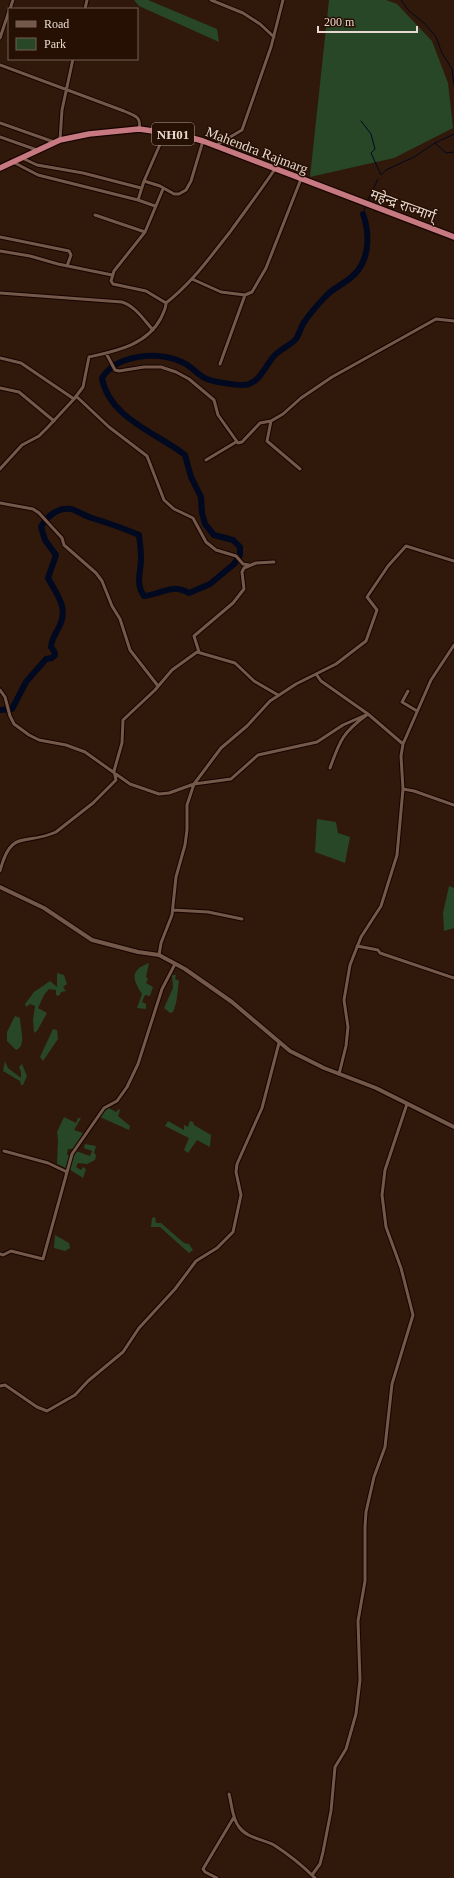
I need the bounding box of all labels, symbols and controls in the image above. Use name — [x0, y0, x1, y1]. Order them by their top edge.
legend — [8, 8, 138, 60]
scale bar — [318, 8, 417, 34]
text: 200 m — [324, 15, 355, 29]
text: Road — [44, 17, 69, 31]
text: Park — [44, 37, 66, 51]
road number: NH01 — [152, 123, 194, 145]
street label: Mahendra Rajmarg — [204, 124, 310, 177]
street label: महेन्द्र राज्मार्ग् — [367, 185, 440, 227]

